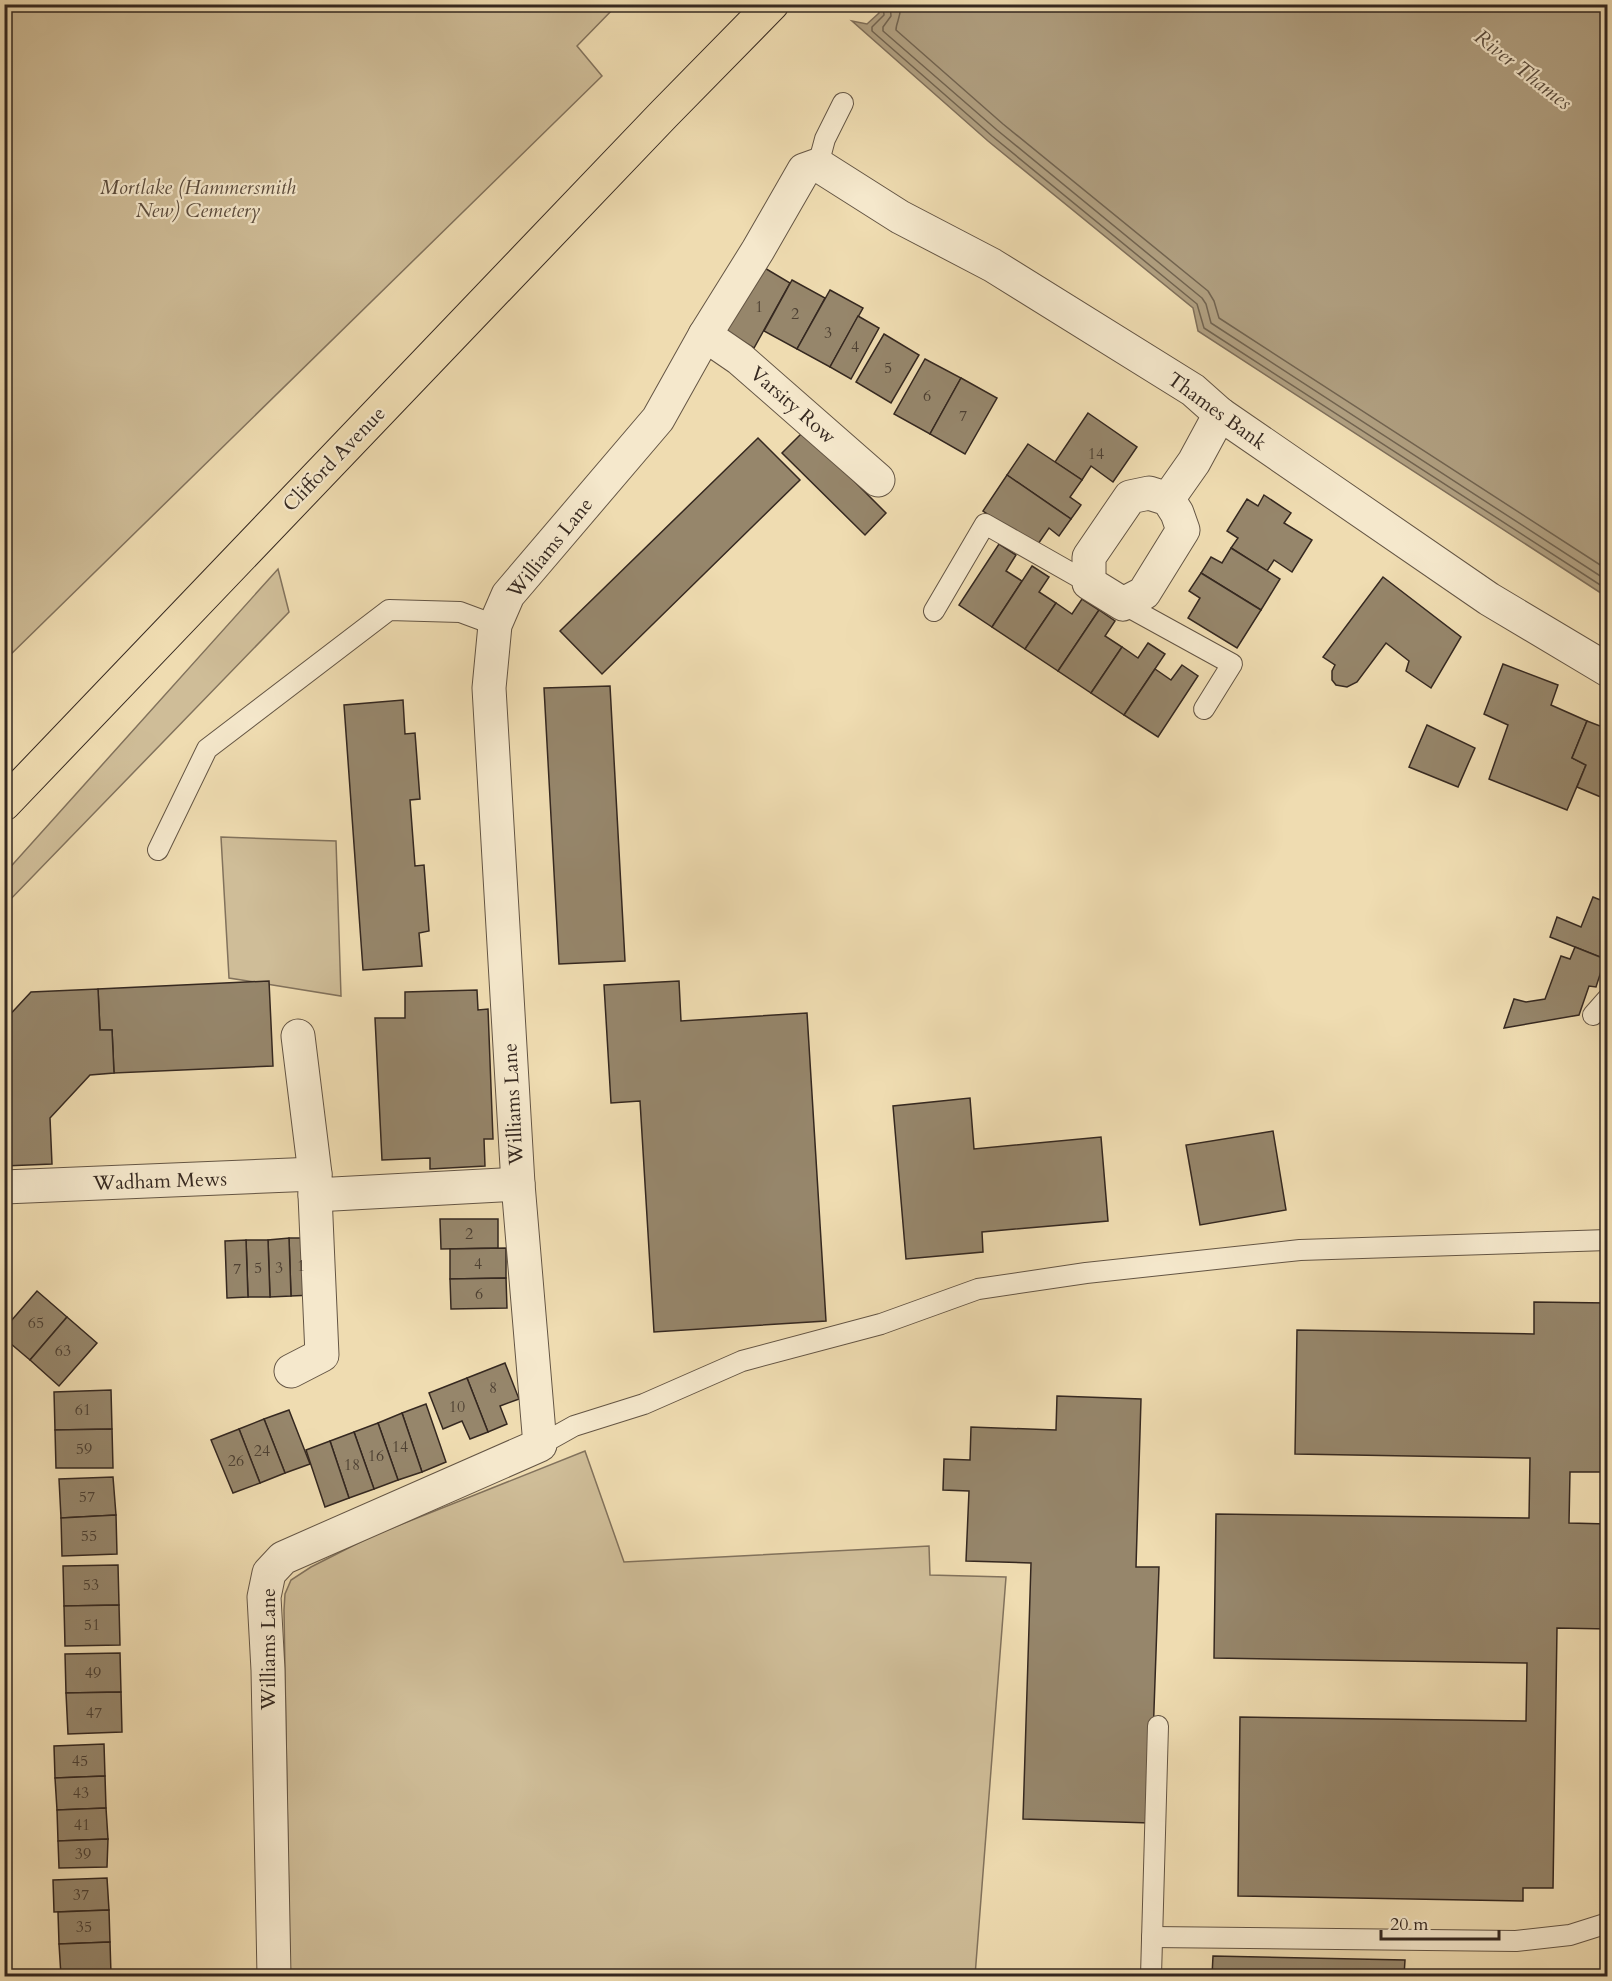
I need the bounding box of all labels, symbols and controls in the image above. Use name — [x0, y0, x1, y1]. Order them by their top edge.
water label: River Thames — [1468, 23, 1578, 117]
park label: Mortlake (Hammersmith New) Cemetery — [100, 174, 296, 224]
house number: 1 — [755, 296, 763, 318]
house number: 2 — [791, 303, 799, 325]
house number: 3 — [824, 322, 832, 344]
house number: 4 — [851, 336, 859, 358]
house number: 5 — [884, 357, 892, 379]
street label: Varsity Row — [744, 360, 842, 450]
street label: Thames Bank — [1162, 366, 1272, 456]
house number: 6 — [923, 385, 931, 407]
street label: Clifford Avenue — [277, 400, 391, 518]
house number: 7 — [959, 405, 967, 427]
house number: 14 — [1088, 443, 1104, 465]
street label: Williams Lane — [500, 492, 599, 605]
street label: Williams Lane — [496, 1042, 530, 1167]
street label: Wadham Mews — [92, 1165, 227, 1197]
house number: 2 — [465, 1223, 473, 1245]
house number: 4 — [474, 1253, 482, 1275]
house number: 1 — [297, 1255, 305, 1277]
house number: 5 — [254, 1257, 262, 1279]
house number: 3 — [275, 1257, 283, 1279]
house number: 7 — [233, 1258, 241, 1280]
house number: 6 — [475, 1283, 483, 1305]
house number: 65 — [28, 1312, 44, 1334]
house number: 63 — [55, 1340, 71, 1362]
house number: 8 — [489, 1377, 497, 1399]
house number: 10 — [449, 1396, 465, 1418]
house number: 61 — [75, 1399, 91, 1421]
house number: 14 — [392, 1436, 408, 1458]
house number: 59 — [76, 1438, 92, 1460]
house number: 24 — [254, 1440, 270, 1462]
house number: 16 — [368, 1445, 384, 1467]
house number: 26 — [228, 1450, 244, 1472]
house number: 18 — [344, 1454, 360, 1476]
house number: 57 — [79, 1486, 95, 1508]
house number: 55 — [81, 1525, 97, 1547]
house number: 53 — [83, 1574, 99, 1596]
street label: Williams Lane — [255, 1588, 282, 1711]
house number: 51 — [84, 1614, 100, 1636]
house number: 49 — [85, 1662, 101, 1684]
house number: 47 — [86, 1702, 102, 1724]
house number: 45 — [72, 1750, 88, 1772]
house number: 43 — [73, 1782, 89, 1804]
house number: 41 — [74, 1814, 90, 1836]
house number: 39 — [75, 1843, 91, 1865]
house number: 37 — [73, 1884, 89, 1906]
scale bar — [1381, 1903, 1500, 1941]
text: 20 m — [1390, 1912, 1429, 1937]
house number: 35 — [76, 1916, 92, 1938]

